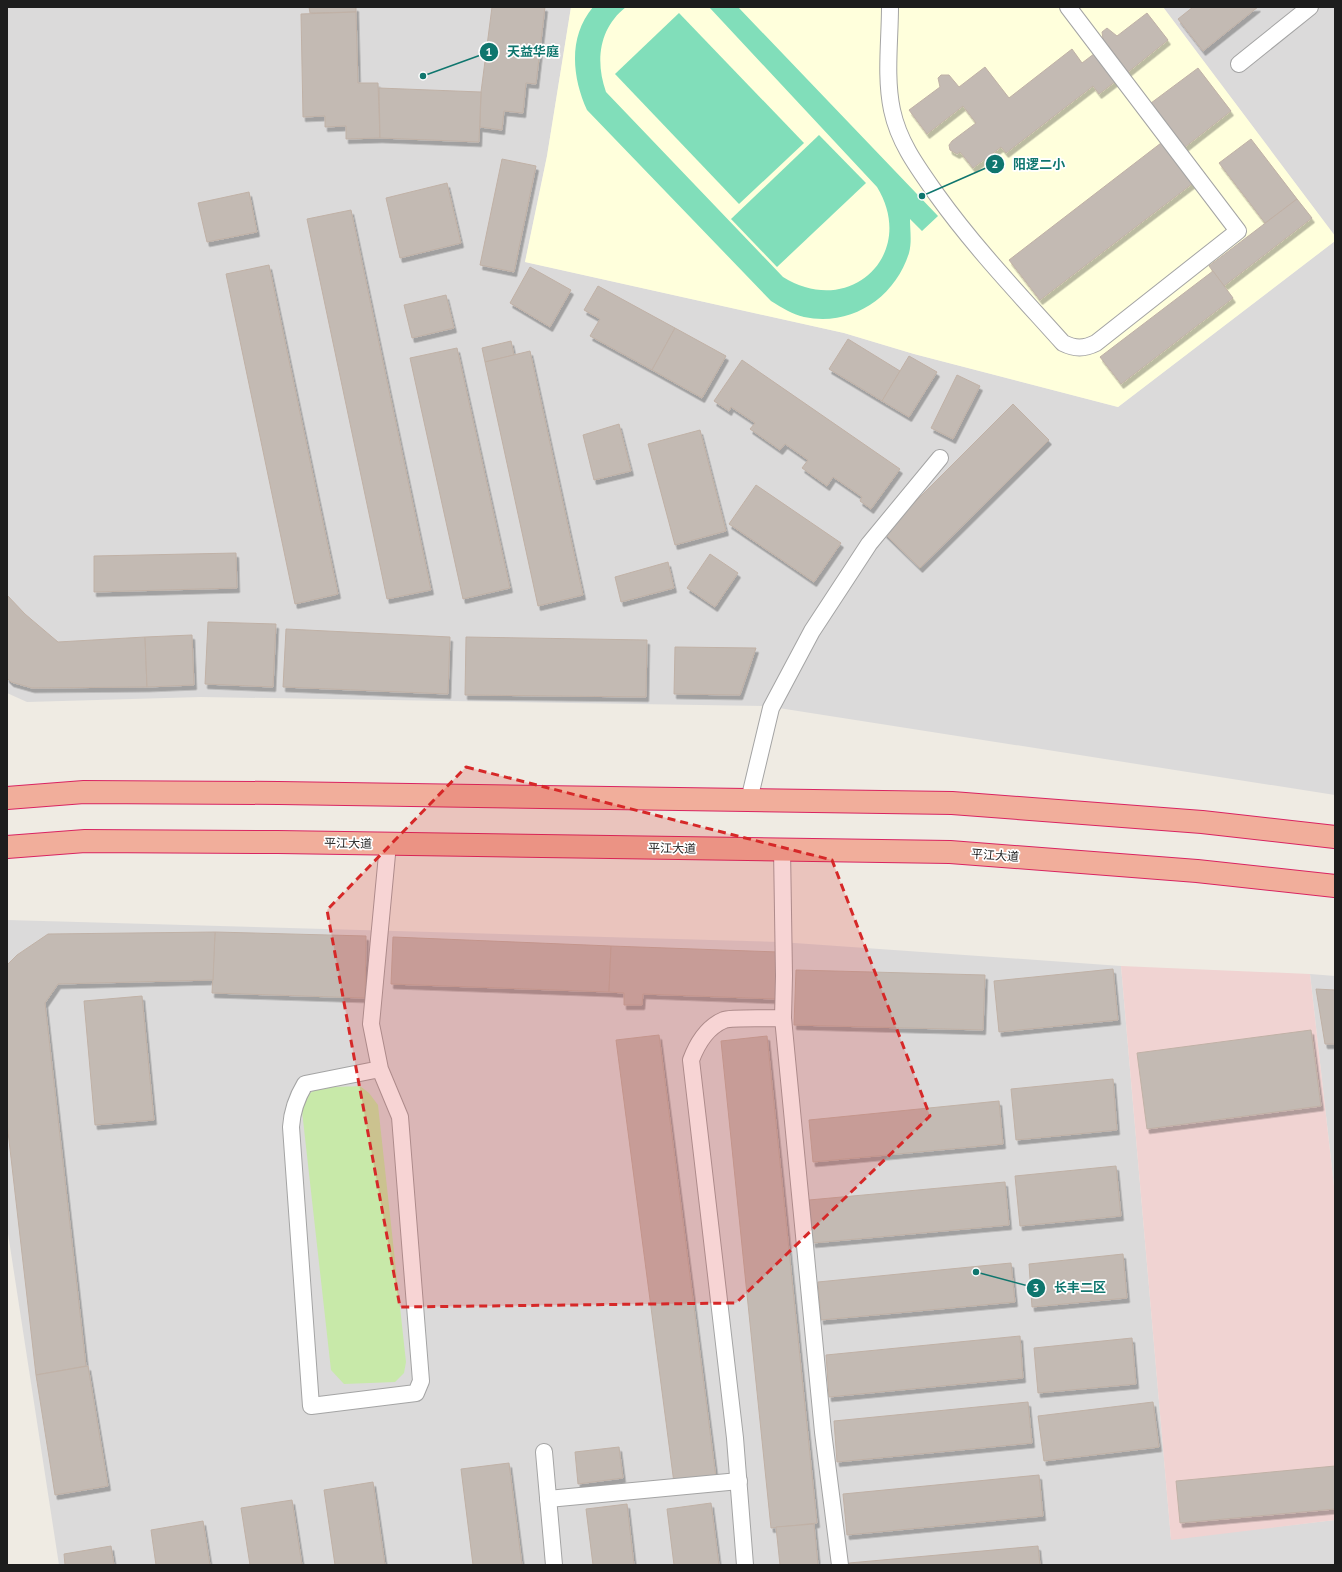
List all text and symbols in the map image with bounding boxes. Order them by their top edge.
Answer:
callout: 天益华庭 [479,39,567,64]
text: 天益华庭 [507,43,559,60]
text: 1 [486,44,492,59]
callout: 阳逻二小 [985,152,1073,177]
text: 2 [992,156,998,171]
text: 阳逻二小 [1013,156,1066,173]
street label: 平江大道 [324,835,372,851]
street label: 平江大道 [648,840,696,856]
street label: 平江大道 [971,846,1019,864]
callout: 长丰二区 [1026,1275,1114,1300]
text: 长丰二区 [1054,1279,1106,1296]
text: 3 [1033,1280,1039,1295]

